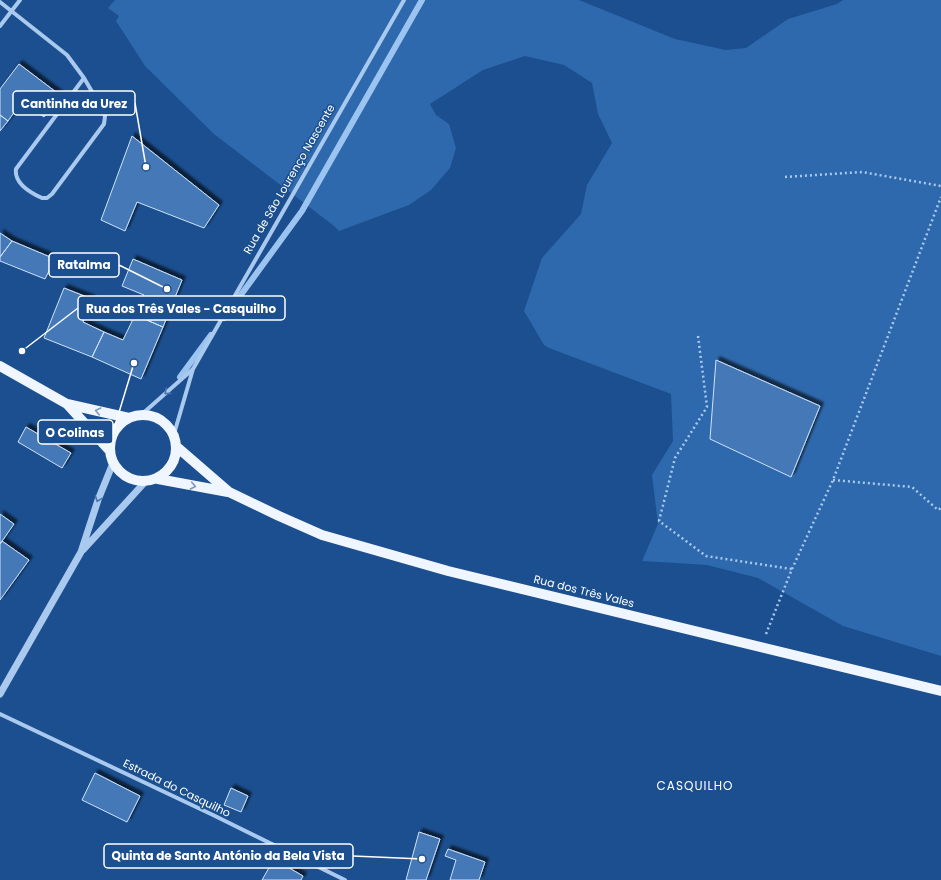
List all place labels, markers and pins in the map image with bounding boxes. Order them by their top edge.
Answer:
callout: Cantinha da Urez [13,91,135,115]
callout: Ratalma [49,253,119,277]
callout: Rua dos Três Vales - Casquilho [78,296,285,320]
callout: O Colinas [38,420,113,444]
callout: Quinta de Santo António da Bela Vista [104,844,353,868]

